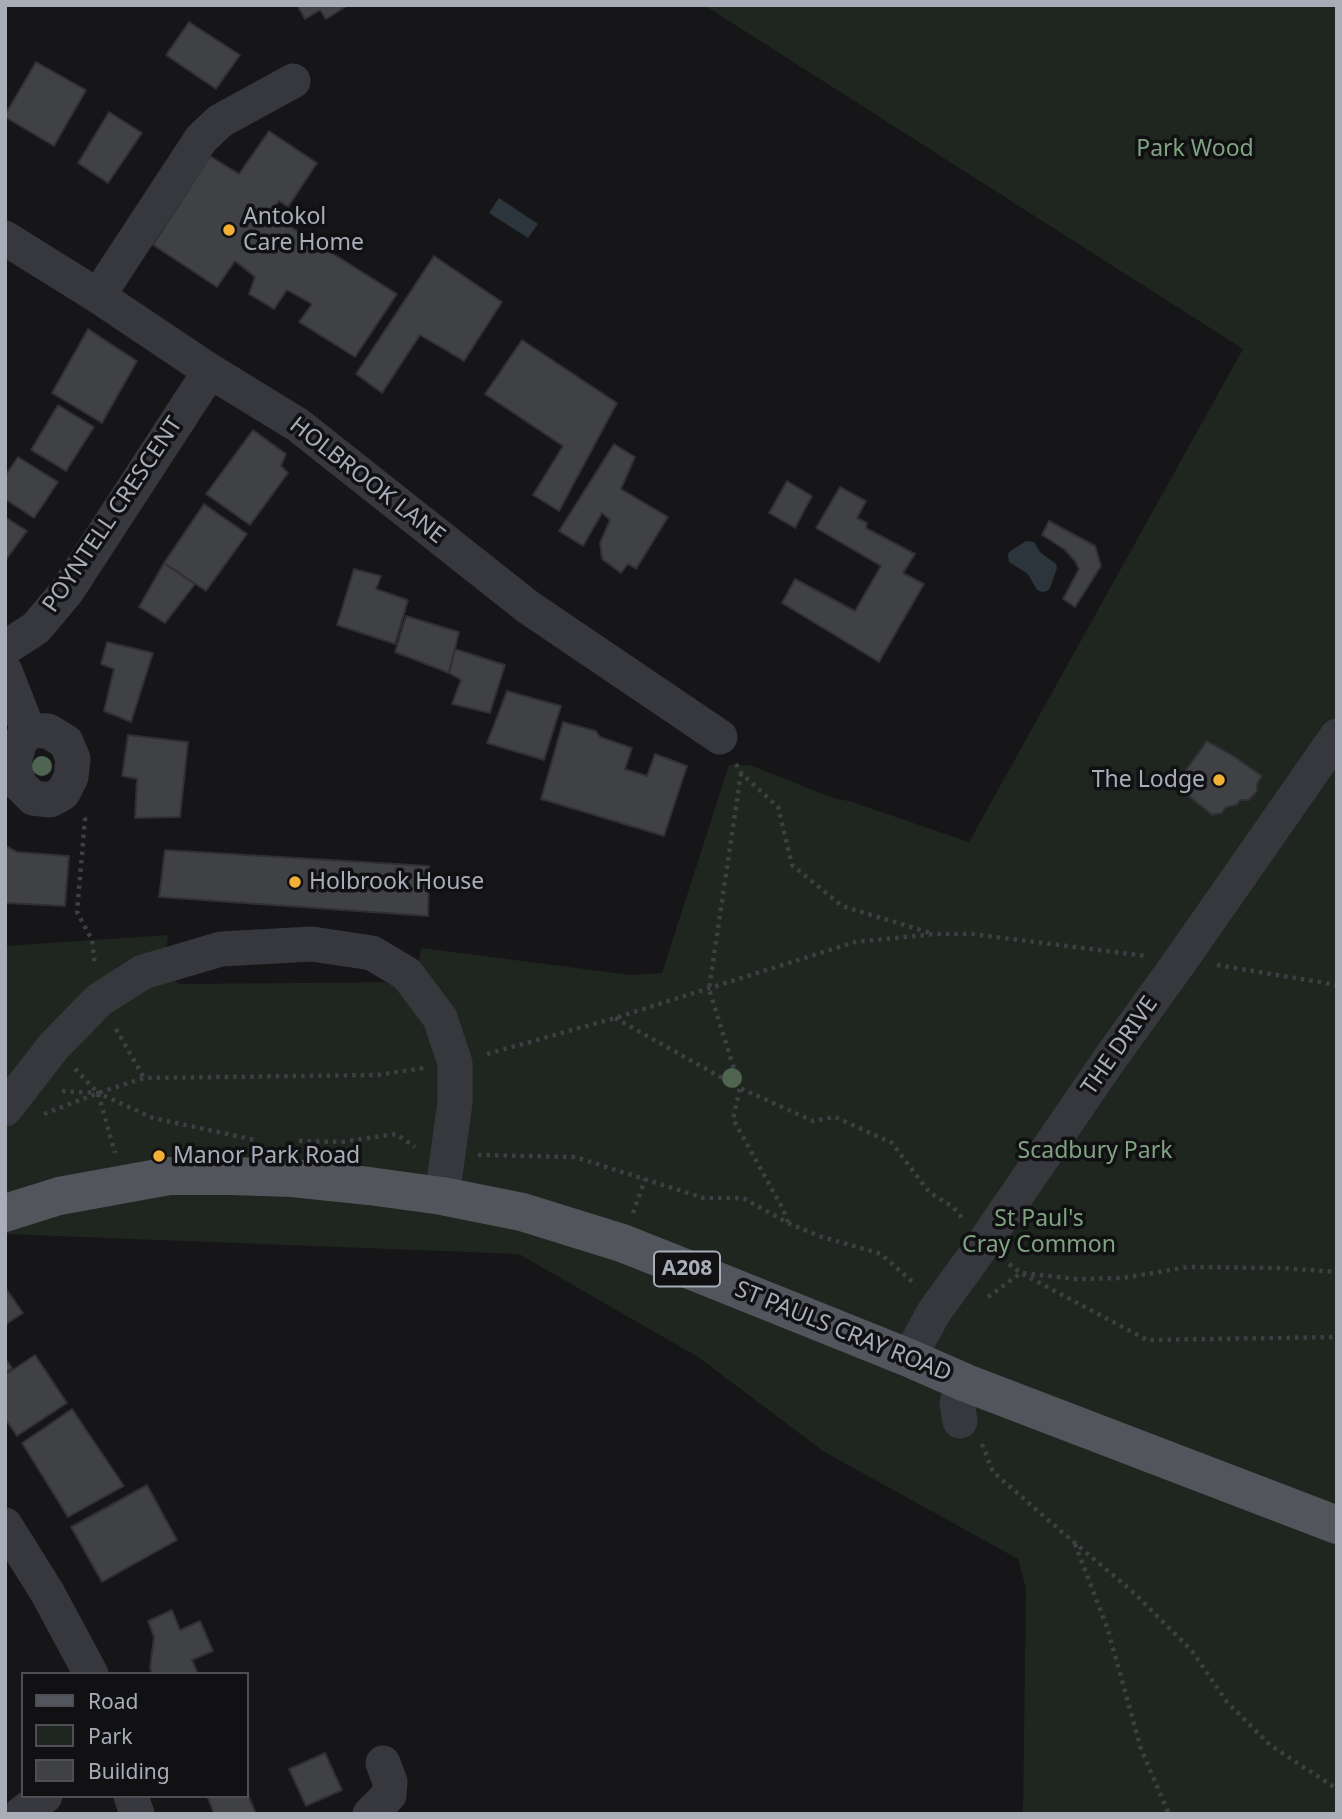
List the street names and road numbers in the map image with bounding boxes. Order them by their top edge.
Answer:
street label: POYNTELL CRESCENT [37,412,189,618]
street label: HOLBROOK LANE [284,412,450,550]
street label: THE DRIVE [1076,991,1164,1101]
road number: A208 [654,1252,720,1286]
street label: ST PAULS CRAY ROAD [731,1276,955,1388]

